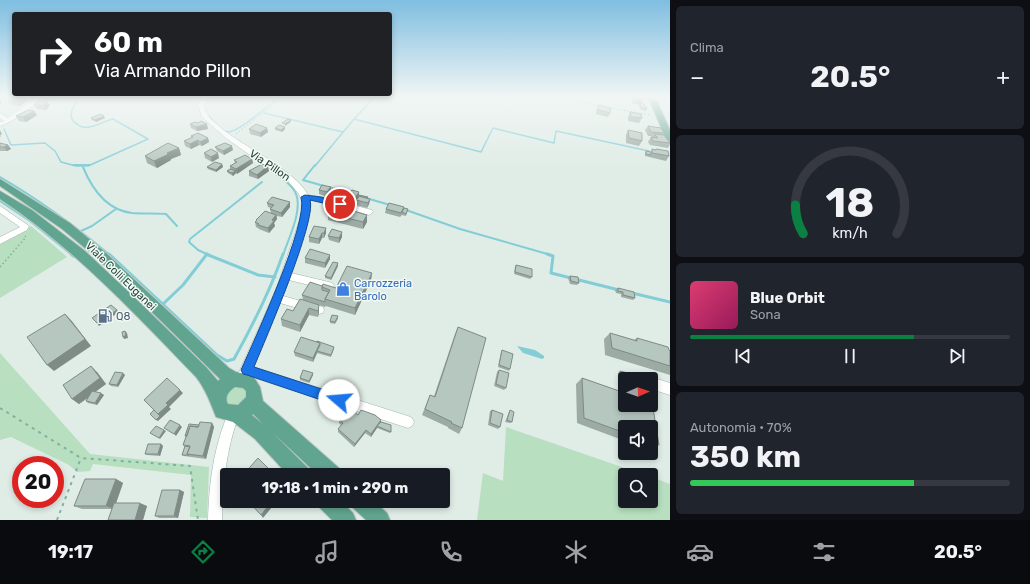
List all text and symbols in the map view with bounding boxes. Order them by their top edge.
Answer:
text: 60 m [94,26,163,59]
icon: right [28,28,80,80]
text: Clima [690,40,724,55]
text: 20.5° [810,59,890,95]
text: Via Armando Pillon [94,60,251,82]
text: − [690,64,704,91]
text: + [996,64,1010,91]
street label: Via Pillon [247,147,293,184]
text: 18 [826,178,874,227]
pin [323,187,357,221]
icon: arrive [329,193,351,215]
text: km/h [832,224,868,241]
street label: Viale Colli Euganei [83,239,159,313]
place label: Carrozzeria Barolo [354,277,412,303]
shop icon: Carrozzeria Barolo [335,281,351,297]
text: Blue Orbit [750,289,825,307]
text: Sona [750,307,781,322]
fuel station icon: Q8 [97,308,113,324]
place label: Q8 [116,310,130,323]
icon: previous [732,345,754,367]
icon: pause [839,345,861,367]
icon: next [946,345,968,367]
north arrow [618,372,658,412]
map controls [618,372,658,508]
position arrow [318,379,360,421]
button: sound [618,420,658,460]
text: Autonomia · 70% [690,420,792,435]
text: 350 km [690,439,801,475]
speed limit sign: 20 [12,456,64,508]
button: search [618,468,658,508]
text: 19:18 · 1 min · 290 m [262,479,408,497]
icon: directions [189,538,217,566]
icon: music [313,538,341,566]
icon: phone [437,538,465,566]
icon: climate [562,538,590,566]
icon: car [686,538,714,566]
icon: filters [810,538,838,566]
text: 19:17 [48,541,93,563]
text: 20.5° [934,541,982,563]

